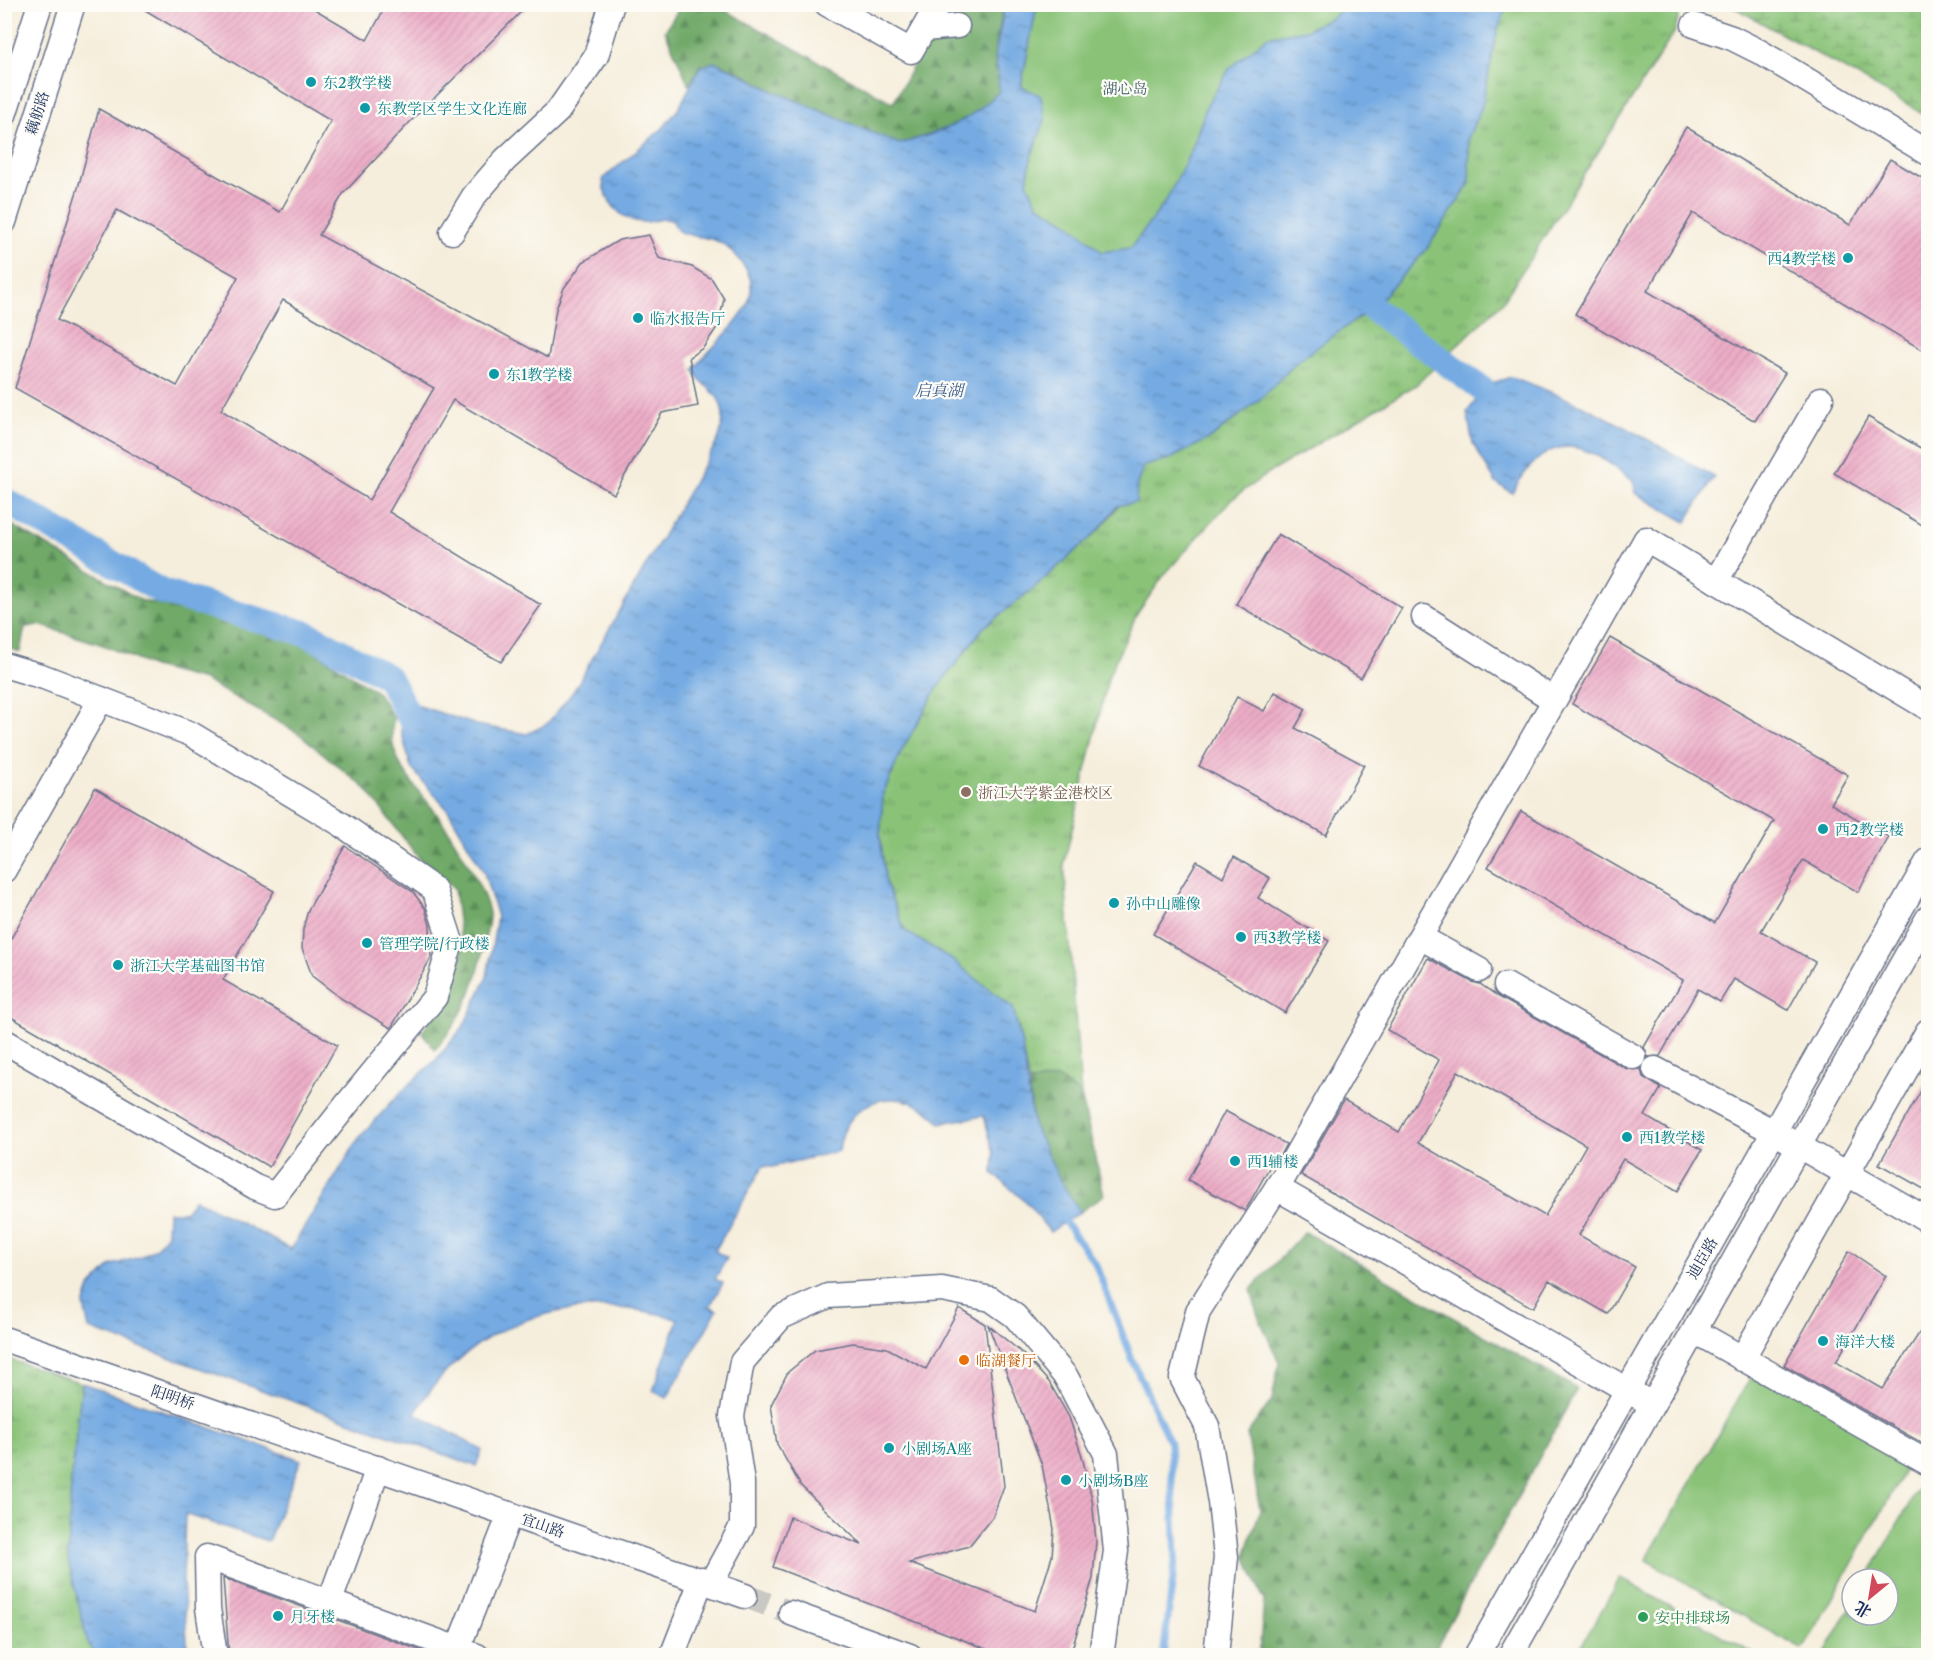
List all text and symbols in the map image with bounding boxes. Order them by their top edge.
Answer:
place label: 东2教学楼 [323,73,392,92]
marker: 东2教学楼 [304,75,318,89]
park label: 湖心岛 [1102,79,1148,98]
street label: 藕舫路 [21,89,53,137]
place label: 东教学区学生文化连廊 [377,99,527,118]
marker: 东教学区学生文化连廊 [358,101,372,115]
place label: 西4教学楼 [1767,249,1836,268]
marker: 西4教学楼 [1841,251,1855,265]
place label: 临水报告厅 [650,309,725,328]
marker: 临水报告厅 [631,311,645,325]
place label: 东1教学楼 [506,365,572,384]
marker: 东1教学楼 [487,367,501,381]
water label: 启真湖 [915,380,966,400]
place label: 浙江大学紫金港校区 [978,783,1113,802]
marker: 浙江大学紫金港校区 [959,785,973,799]
place label: 西2教学楼 [1835,820,1904,839]
marker: 西2教学楼 [1816,822,1830,836]
place label: 孙中山雕像 [1126,894,1201,913]
marker: 孙中山雕像 [1107,896,1121,910]
place label: 西3教学楼 [1253,928,1321,947]
marker: 西3教学楼 [1234,930,1248,944]
place label: 管理学院/行政楼 [379,934,489,953]
marker: 管理学院/行政楼 [360,936,374,950]
place label: 浙江大学基础图书馆 [130,956,265,975]
marker: 浙江大学基础图书馆 [111,958,125,972]
place label: 西1教学楼 [1639,1128,1705,1147]
marker: 西1教学楼 [1620,1130,1634,1144]
place label: 西1辅楼 [1247,1152,1298,1171]
marker: 西1辅楼 [1228,1154,1242,1168]
street label: 迪臣路 [1683,1234,1721,1282]
place label: 海洋大楼 [1835,1332,1895,1351]
marker: 海洋大楼 [1816,1334,1830,1348]
place label: 临湖餐厅 [976,1351,1036,1370]
marker: 临湖餐厅 [957,1353,971,1367]
street label: 阳明桥 [149,1381,197,1413]
place label: 小剧场A座 [901,1439,972,1458]
marker: 小剧场A座 [882,1441,896,1455]
place label: 小剧场B座 [1078,1471,1148,1490]
marker: 小剧场B座 [1059,1473,1073,1487]
street label: 宜山路 [519,1509,567,1541]
north arrow [1840,1567,1900,1627]
text: 北 [1851,1597,1874,1623]
place label: 月牙楼 [290,1607,335,1626]
place label: 安中排球场 [1655,1608,1730,1627]
marker: 月牙楼 [271,1609,285,1623]
marker: 安中排球场 [1636,1610,1650,1624]

